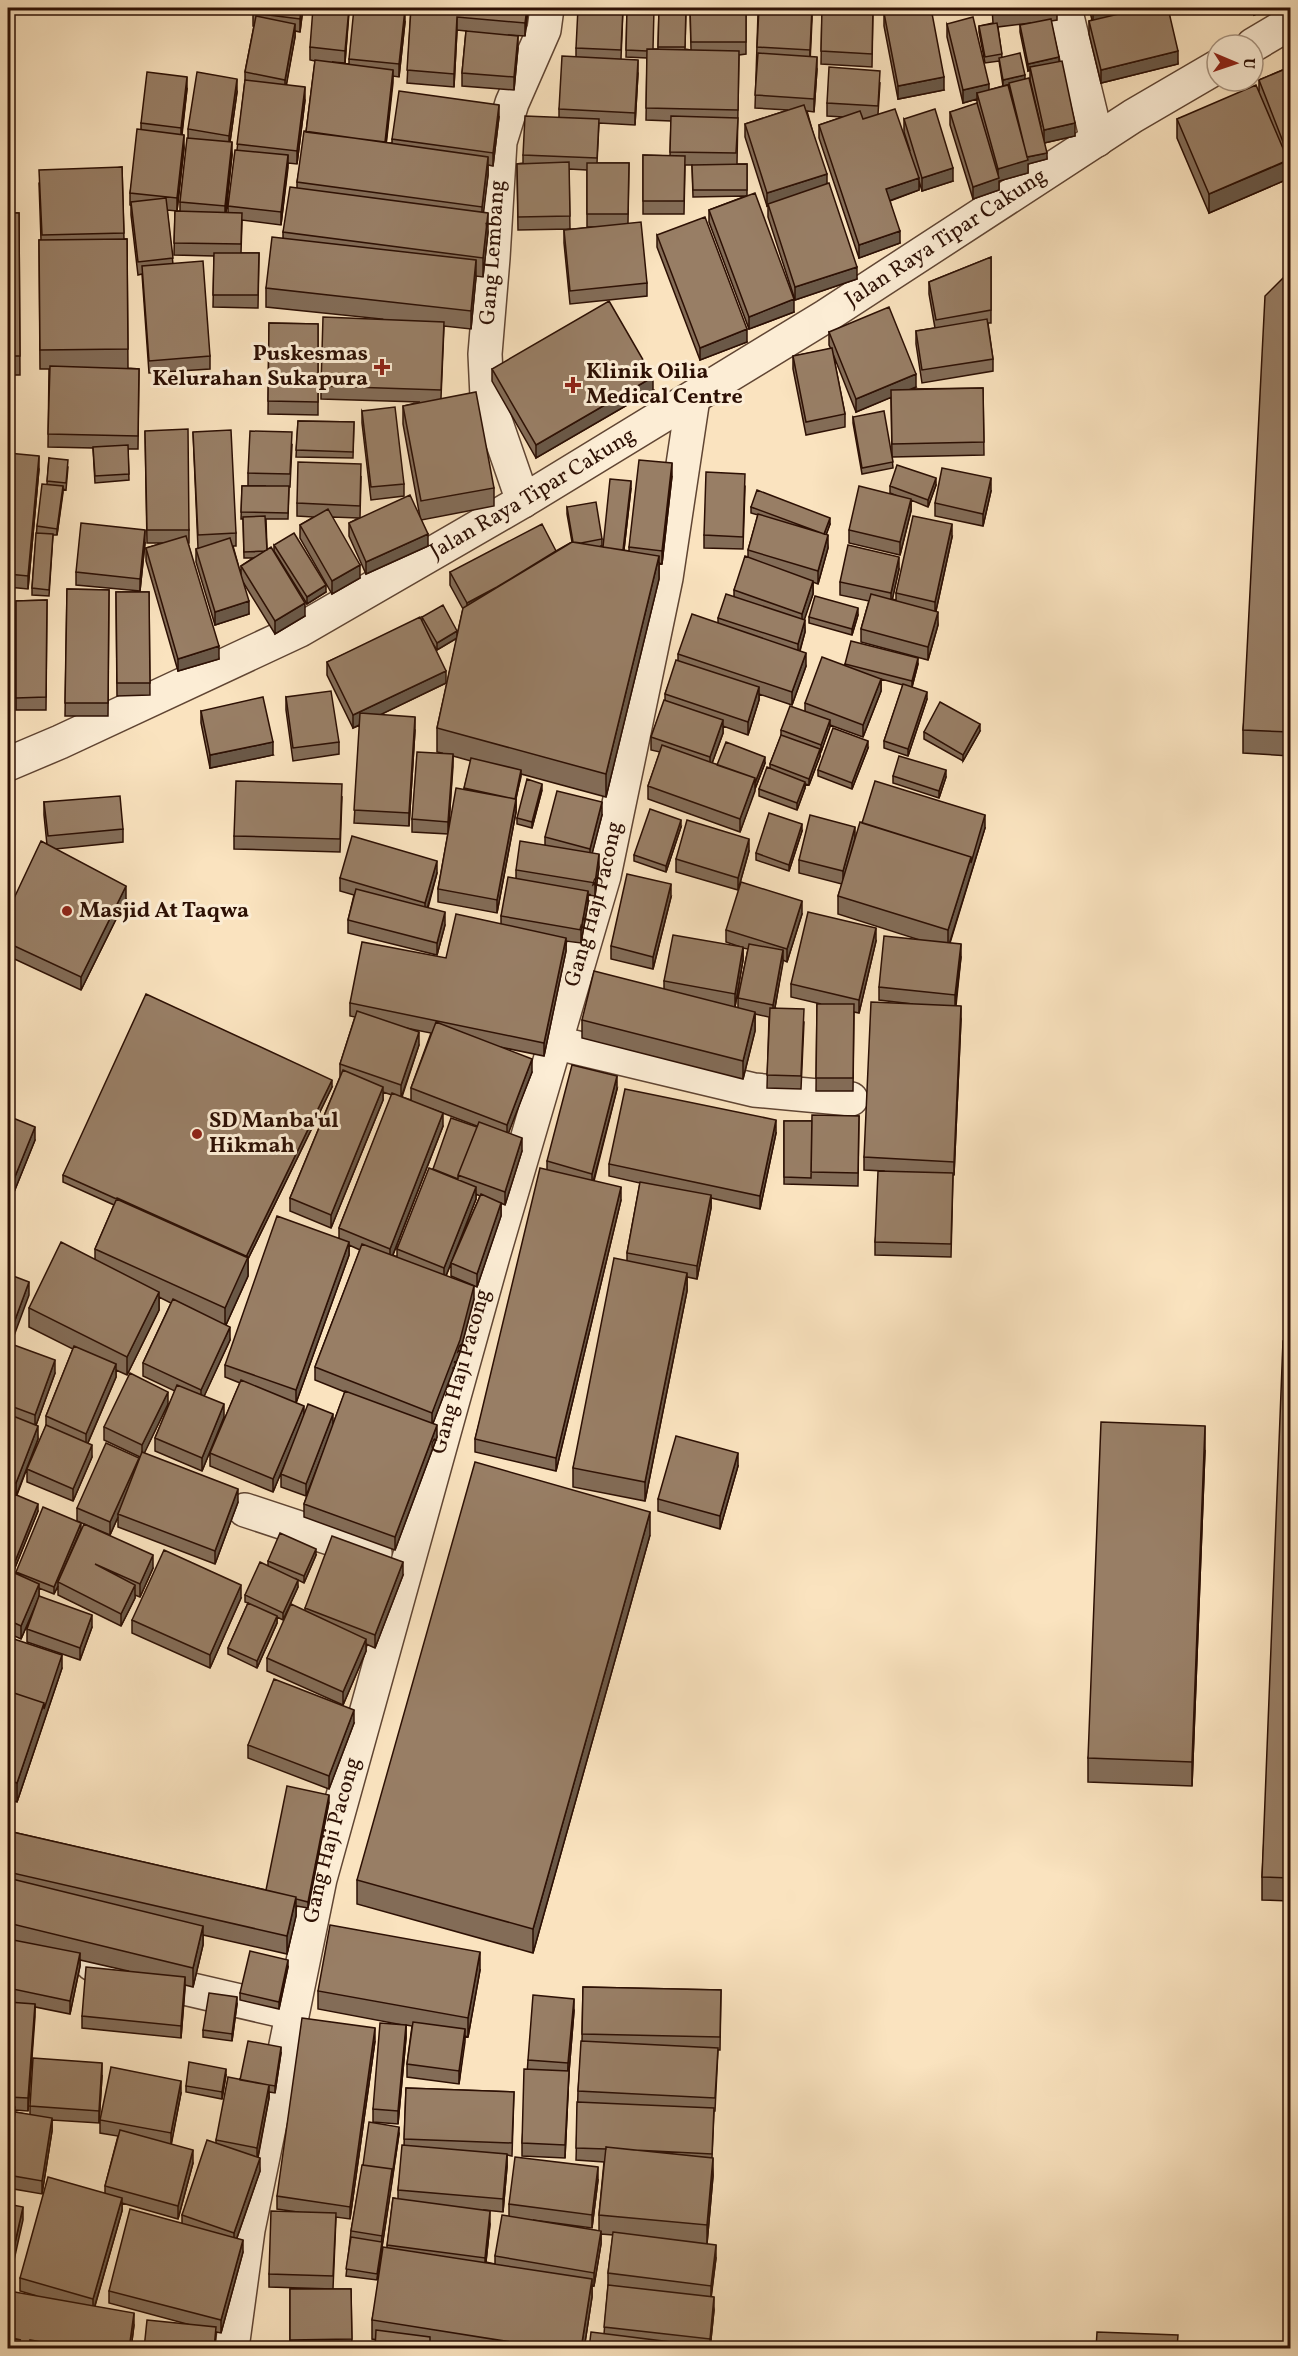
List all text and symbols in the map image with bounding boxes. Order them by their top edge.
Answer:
north arrow [1205,33,1265,93]
text: U [1237,58,1259,69]
street label: Jalan Raya Tipar Cakung [839,161,1053,315]
street label: Gang Lembang [472,179,513,326]
place label: Puskesmas Kelurahan Sukapura [152,339,368,395]
place label: Klinik Oilia Medical Centre [586,357,743,413]
marker: Puskesmas Kelurahan Sukapura [373,358,391,376]
marker: Klinik Oilia Medical Centre [564,376,582,394]
street label: Jalan Raya Tipar Cakung [424,420,642,567]
street label: Gang Haji Pacong [557,819,630,991]
place label: Masjid At Taqwa [79,896,249,927]
marker: Masjid At Taqwa [60,904,74,918]
place label: SD Manba'ul Hikmah [209,1106,339,1162]
marker: SD Manba'ul Hikmah [190,1127,204,1141]
street label: Gang Haji Pacong [423,1285,499,1458]
street label: Gang Haji Pacong [296,1754,369,1926]

